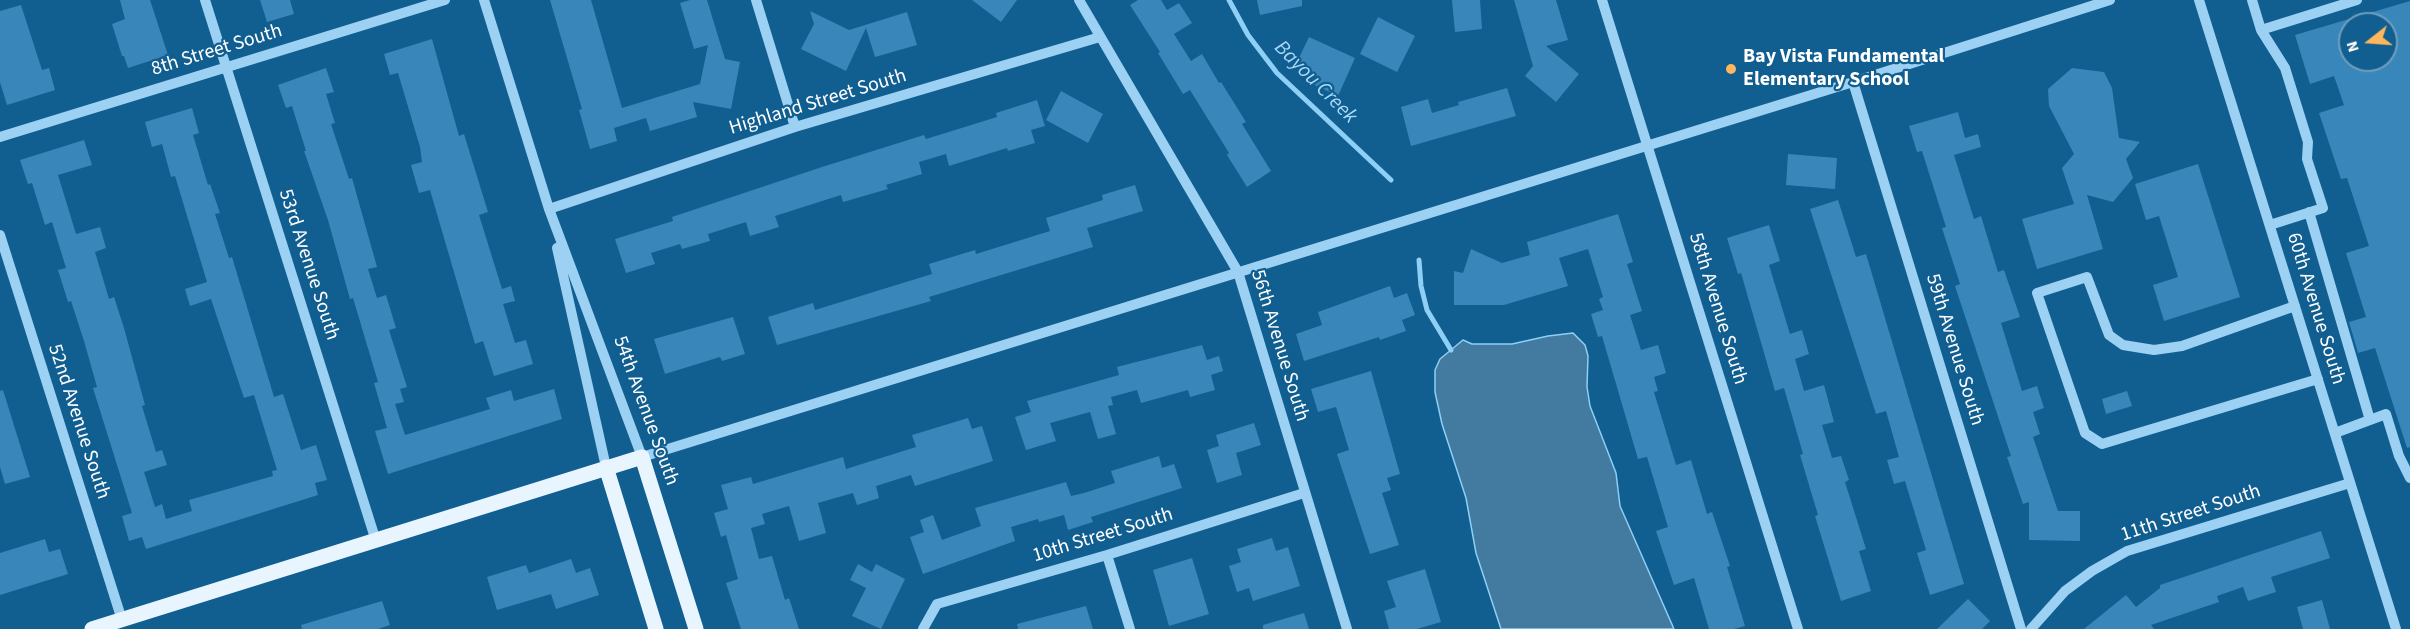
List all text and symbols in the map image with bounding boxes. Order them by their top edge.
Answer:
north arrow [2338,12,2398,72]
street label: 8th Street South [149,20,285,82]
water label: Bayou Creek [1268,36,1362,130]
text: N [2341,38,2365,55]
place label: Bay Vista Fundamental Elementary School [1743,46,1944,93]
marker: Bay Vista Fundamental Elementary School [1724,62,1738,76]
street label: Highland Street South [726,65,910,141]
street label: 53rd Avenue South [272,186,344,344]
street label: 58th Avenue South [1683,230,1751,388]
street label: 60th Avenue South [2281,230,2349,388]
street label: 56th Avenue South [1245,267,1313,425]
street label: 59th Avenue South [1920,271,1988,429]
street label: 54th Avenue South [607,333,683,489]
street label: 52nd Avenue South [42,341,114,503]
street label: 11th Street South [2118,480,2264,548]
street label: 10th Street South [1030,503,1176,569]

